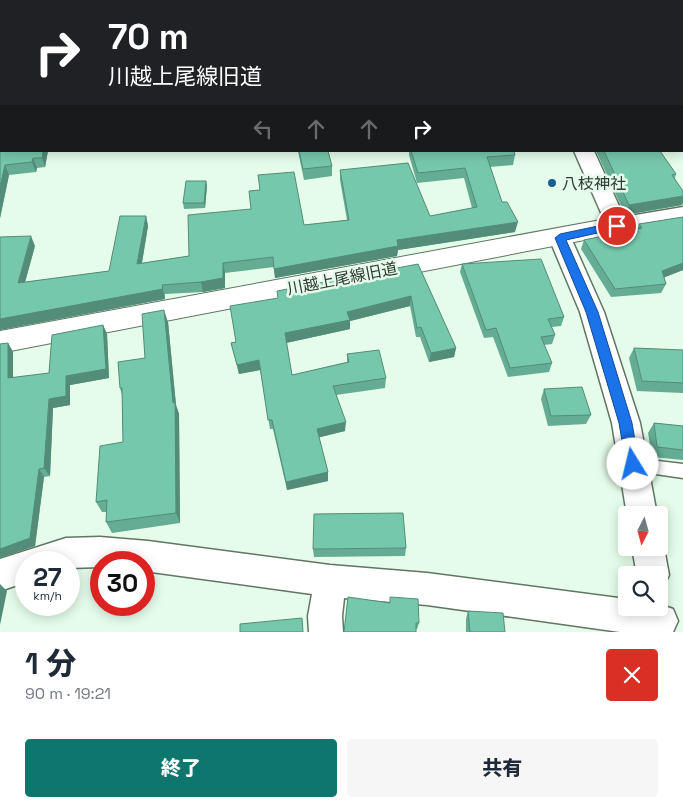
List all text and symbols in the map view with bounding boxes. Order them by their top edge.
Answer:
text: 70 m [108,15,189,59]
icon: right [25,20,90,85]
text: 川越上尾線旧道 [108,62,262,90]
icon: left [249,115,277,143]
icon: ahead [302,115,330,143]
icon: ahead [355,115,383,143]
icon: right [408,115,436,143]
place label: 八枝神社 [562,173,626,194]
marker: 八枝神社 [546,177,558,189]
pin [596,205,638,247]
icon: arrive [603,212,631,240]
street label: 川越上尾線旧道 [285,257,399,299]
position arrow [606,437,658,489]
north arrow [618,506,668,556]
map controls [618,506,668,616]
speed limit sign: 30 [90,551,155,616]
text: 27 [33,561,62,593]
button: search [618,566,668,616]
text: km/h [33,588,62,604]
text: 1 分 [25,644,76,683]
button: close [606,649,658,701]
text: 90 m · 19:21 [25,683,111,704]
button: 終了 [25,739,337,797]
button: 共有 [347,739,658,797]

